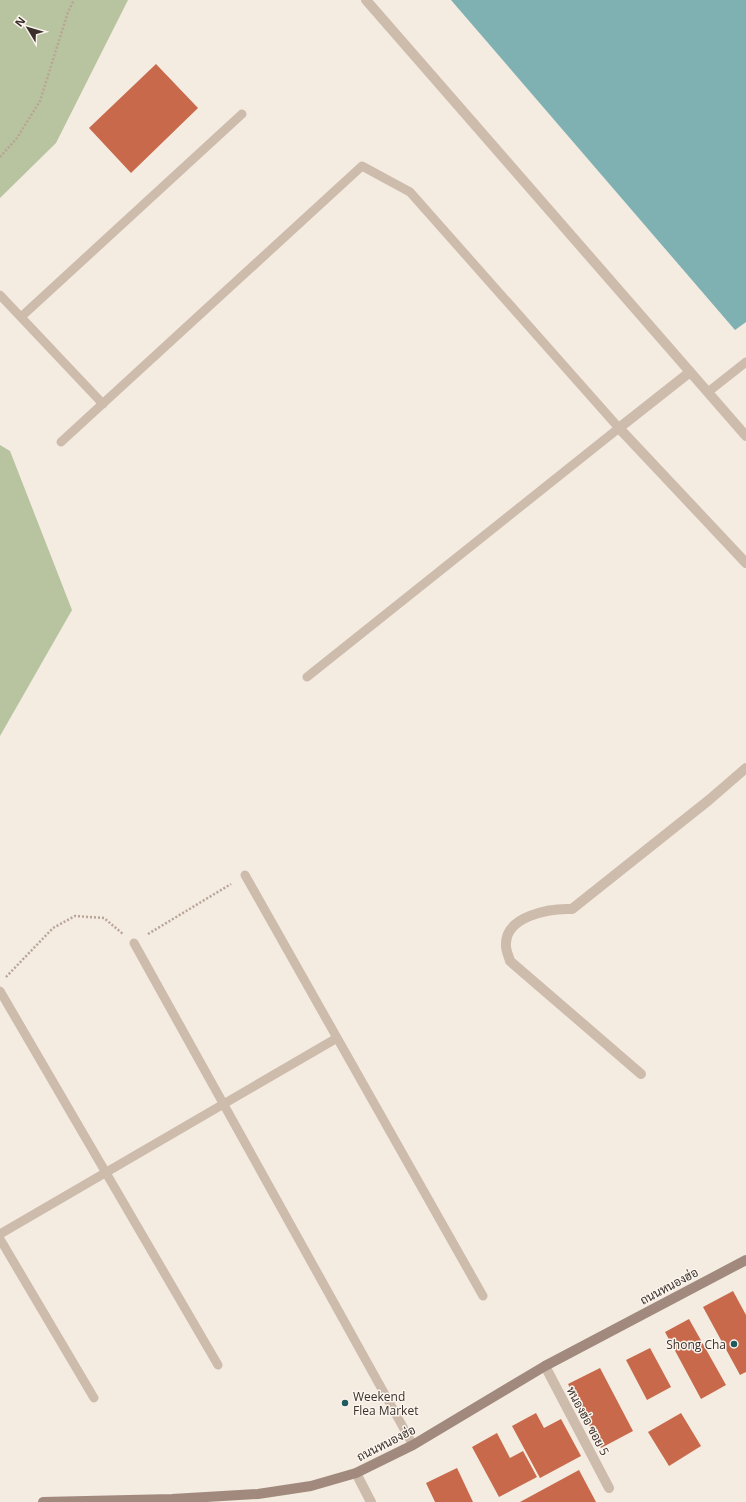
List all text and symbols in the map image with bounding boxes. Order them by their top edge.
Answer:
north arrow [8,8,48,48]
text: N [11,13,28,30]
street label: ถนนหนองฮ่อ [637,1264,701,1308]
place label: Shong Cha [666,1336,726,1353]
marker: Shong Cha [729,1339,739,1349]
street label: หนองฮ่อ ซอย 5 [563,1383,613,1459]
place label: Weekend Flea Market [353,1388,418,1419]
marker: Weekend Flea Market [340,1398,350,1408]
street label: ถนนหนองฮ่อ [354,1421,418,1465]

